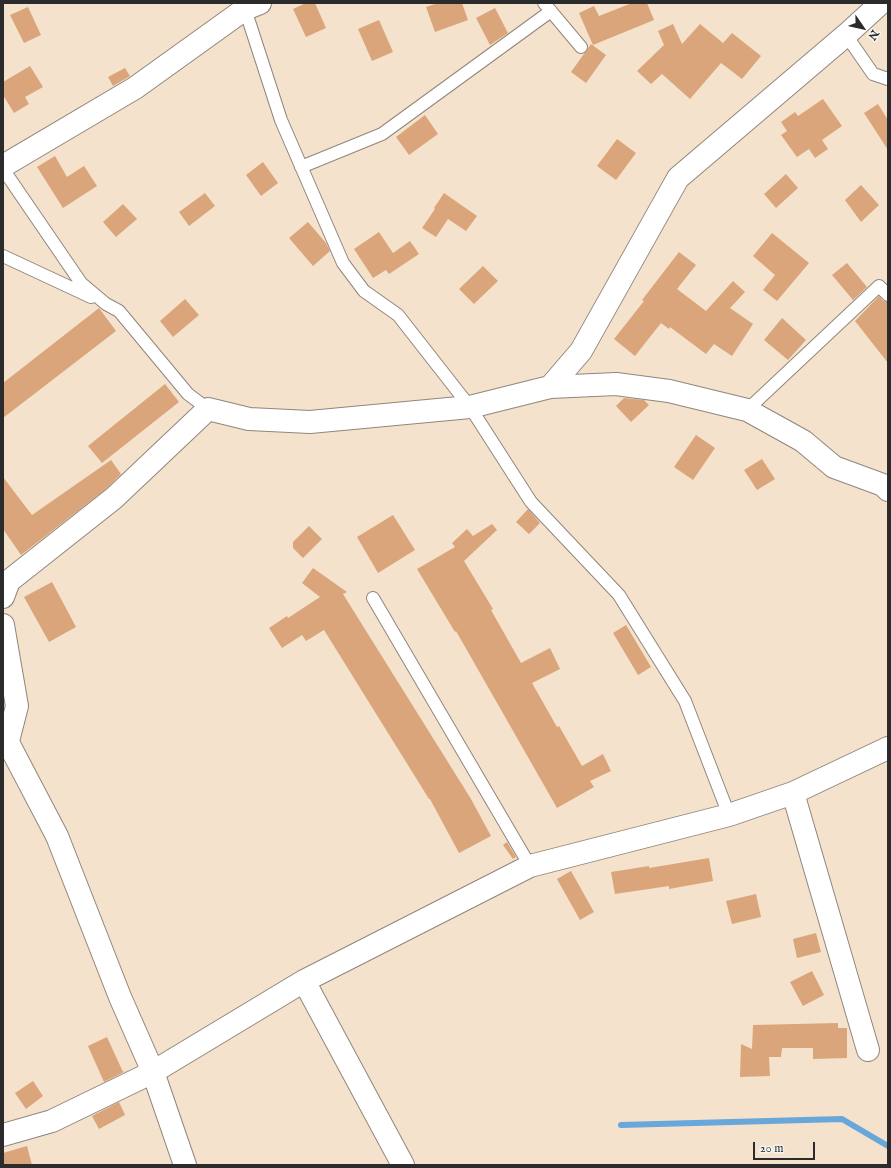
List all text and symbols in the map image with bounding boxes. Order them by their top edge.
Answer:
north arrow [843,8,883,48]
text: N [864,27,881,43]
scale bar [755,1134,817,1160]
text: 20 m [760,1141,783,1156]

